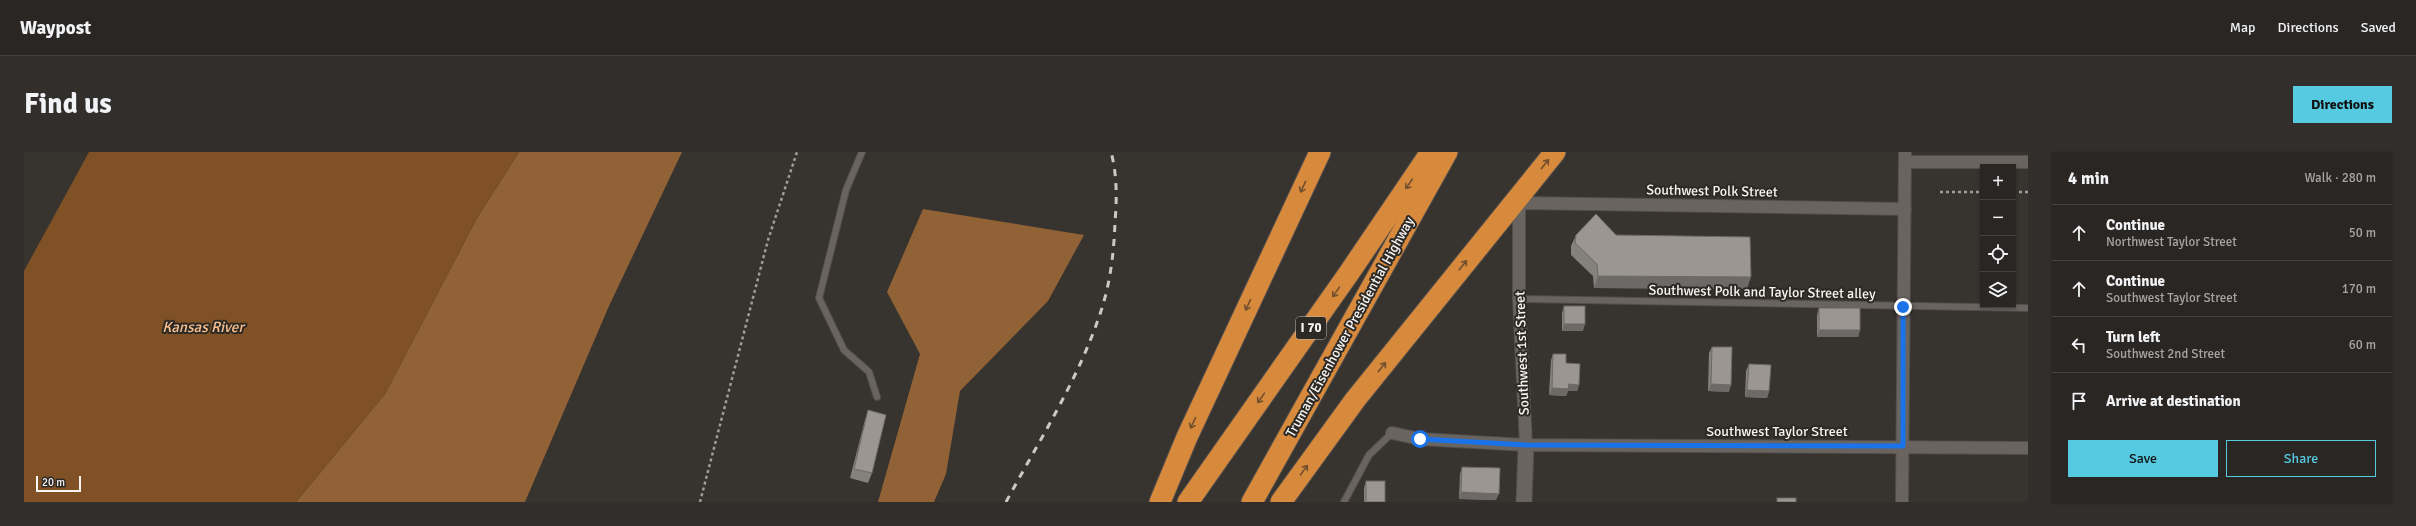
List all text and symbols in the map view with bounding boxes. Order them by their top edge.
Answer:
text: Waypost [20,16,91,40]
text: Map [2230,19,2256,36]
text: Directions [2278,19,2339,36]
text: Saved [2361,19,2396,36]
button: Directions [2293,86,2392,123]
text: Find us [24,87,112,121]
one-way arrow [1541,159,1550,170]
map controls [1980,164,2016,308]
button: + [1980,164,2016,200]
text: 4 min [2068,168,2109,189]
text: Walk · 280 m [2305,170,2376,186]
one-way arrow [1405,179,1413,190]
one-way arrow [1299,181,1306,193]
street label: Southwest Polk Street [1646,181,1778,201]
button: − [1980,200,2016,236]
street label: Truman/Eisenhower Presidential Highway [1282,213,1418,440]
text: Continue [2106,216,2165,234]
icon: ahead [2068,222,2090,244]
text: 50 m [2349,225,2376,241]
text: Northwest Taylor Street [2106,234,2237,250]
button: locate [1980,236,2016,272]
one-way arrow [1459,260,1468,271]
button: layers [1980,272,2016,308]
text: Continue [2106,272,2165,290]
icon: ahead [2068,278,2090,300]
text: 170 m [2342,281,2376,297]
street label: Southwest Polk and Taylor Street alley [1648,282,1876,302]
one-way arrow [1332,286,1340,297]
text: Southwest Taylor Street [2106,290,2237,306]
street label: Southwest 1st Street [1511,291,1533,415]
route end [1894,298,1912,316]
one-way arrow [1244,299,1252,311]
road number: I 70 [1296,317,1326,339]
water label: Kansas River [162,318,246,336]
text: Turn left [2106,328,2160,346]
icon: left [2068,334,2090,356]
text: 60 m [2349,337,2376,353]
text: Southwest 2nd Street [2106,346,2225,362]
one-way arrow [1377,361,1386,372]
icon: arrive [2068,390,2090,412]
text: Arrive at destination [2106,392,2241,410]
one-way arrow [1257,393,1265,404]
one-way arrow [1189,417,1197,429]
street label: Southwest Taylor Street [1706,423,1848,440]
route start [1411,430,1429,448]
button: Save [2068,440,2218,477]
button: Share [2226,440,2376,477]
one-way arrow [1300,465,1308,476]
scale bar [36,474,81,493]
text: 20 m [42,476,65,489]

